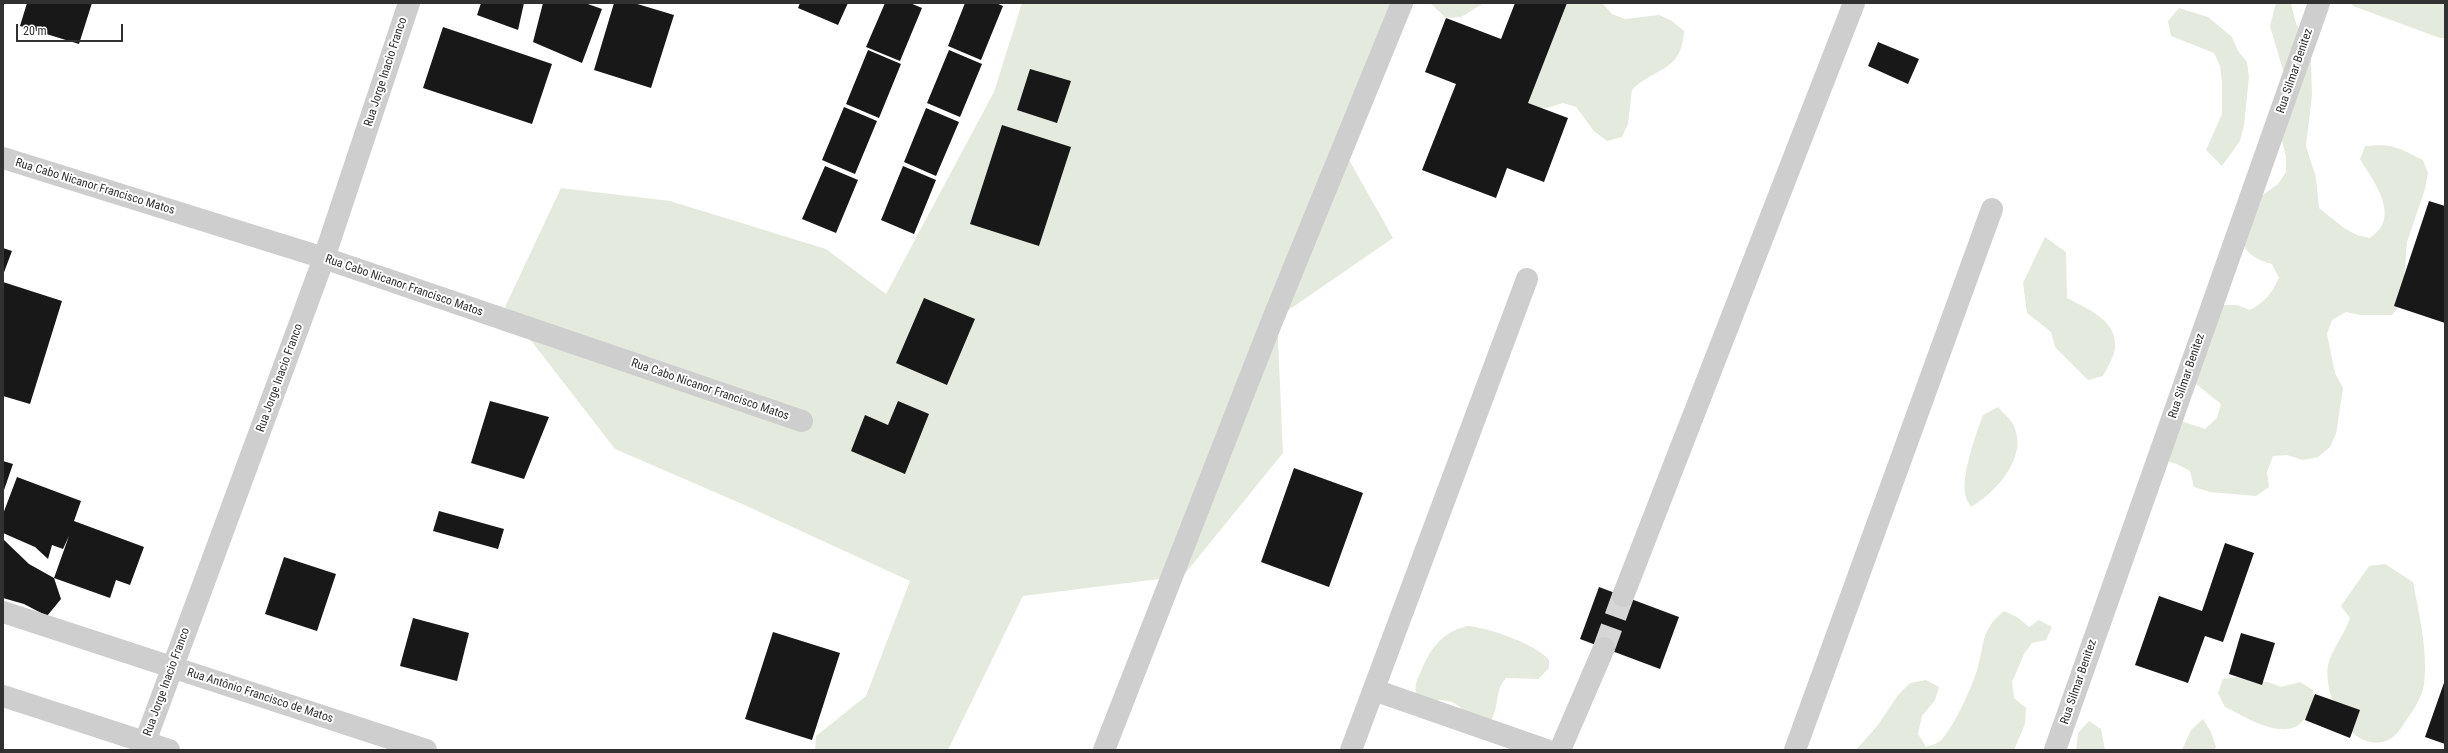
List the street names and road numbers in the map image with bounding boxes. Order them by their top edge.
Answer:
street label: Rua Jorge Inacio Franco [362,15,410,129]
street label: Rua Silmar Benitez [2274,27,2316,115]
street label: Rua Cabo Nicanor Francisco Matos [13,156,177,218]
street label: Rua Cabo Nicanor Francisco Matos [323,252,485,320]
street label: Rua Jorge Inacio Franco [254,322,306,434]
street label: Rua Silmar Benitez [2166,332,2208,420]
street label: Rua Cabo Nicanor Francisco Matos [629,356,791,424]
street label: Rua Jorge Inacio Franco [141,626,193,738]
street label: Rua Silmar Benitez [2058,638,2100,726]
street label: Rua Antônio Francisco de Matos [185,666,335,726]

